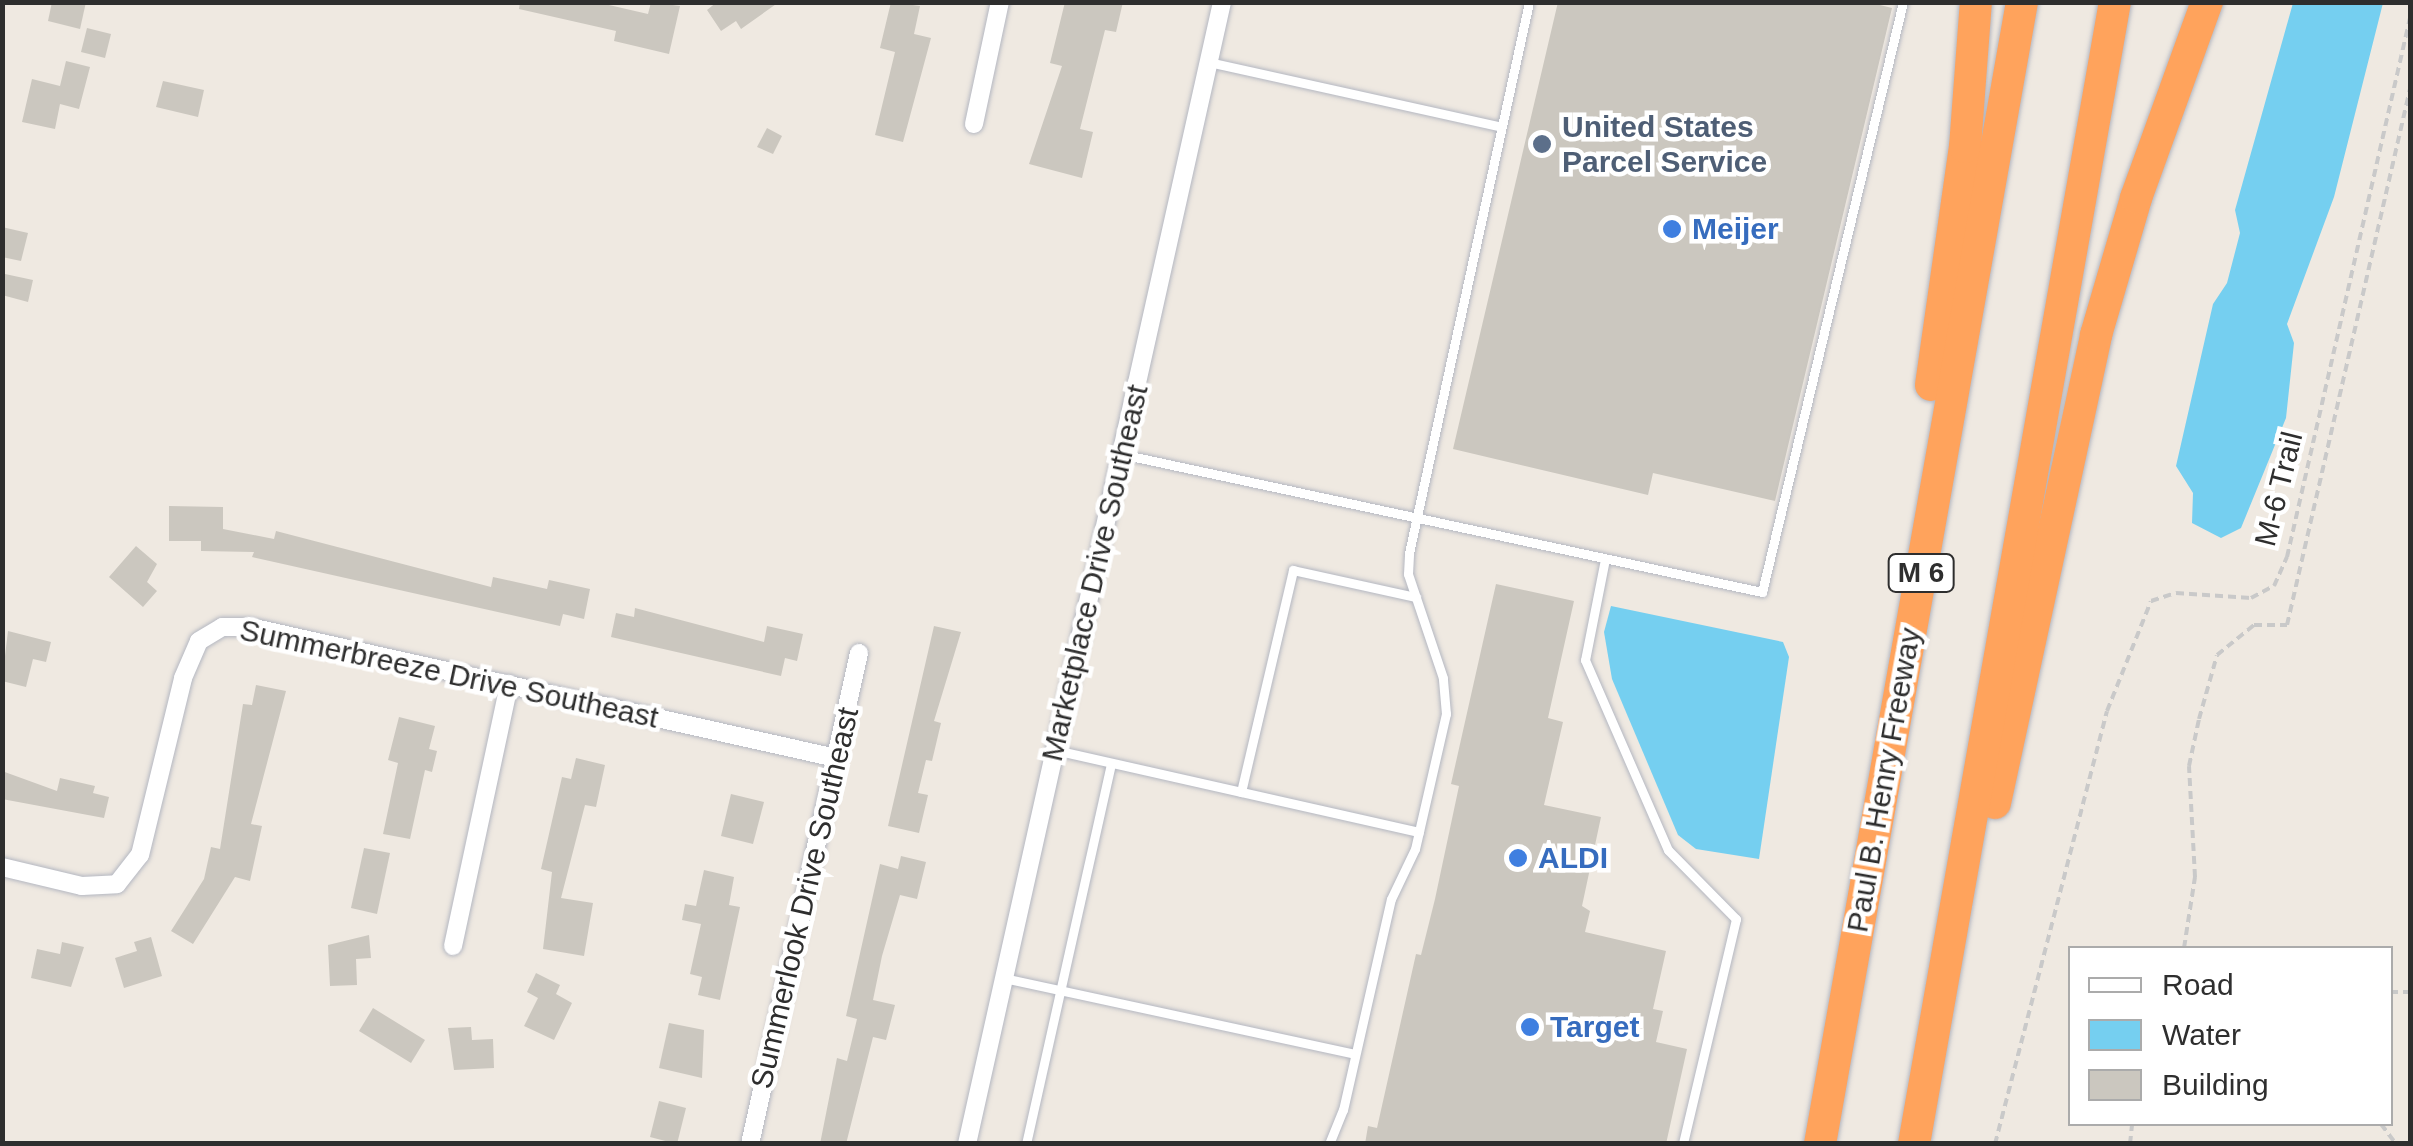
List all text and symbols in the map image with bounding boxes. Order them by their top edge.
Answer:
place label: United States Parcel Service [1562,109,1767,180]
marker: United States Parcel Service [1531,133,1553,155]
place label: Meijer [1692,211,1779,247]
marker: Meijer [1661,218,1683,240]
street label: Marketplace Drive Southeast [1034,381,1156,765]
street label: M-6 Trail [2247,428,2311,550]
road number: M 6 [1886,550,1956,596]
street label: Summerbreeze Drive Southeast [236,612,662,736]
street label: Paul B. Henry Freeway [1839,625,1929,935]
street label: Summerlook Drive Southeast [744,704,866,1092]
place label: ALDI [1538,840,1608,876]
marker: ALDI [1507,847,1529,869]
legend [2068,946,2393,1126]
text: Road [2162,968,2234,1001]
place label: Target [1550,1009,1639,1045]
marker: Target [1519,1016,1541,1038]
text: Water [2162,1018,2241,1051]
text: Building [2162,1068,2269,1101]

